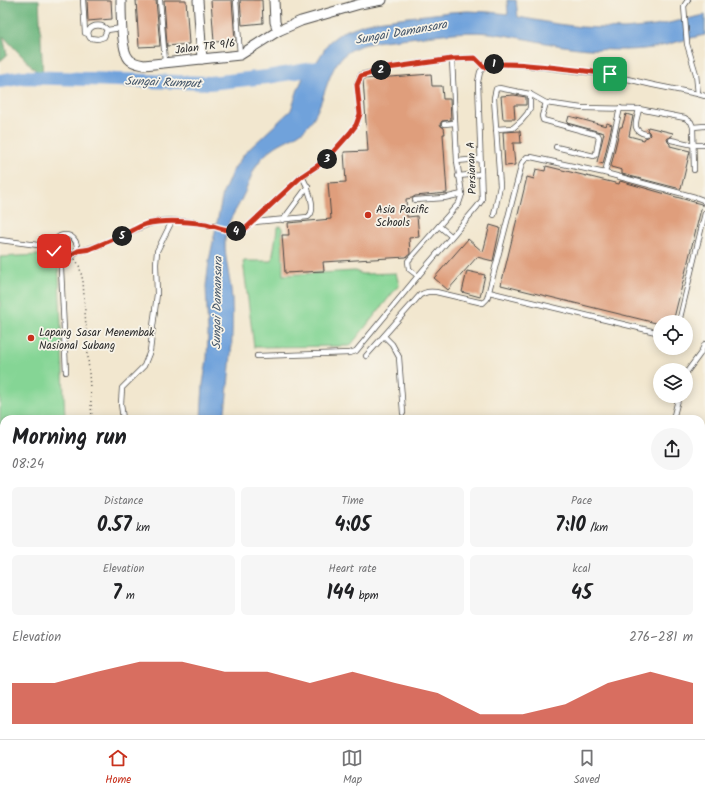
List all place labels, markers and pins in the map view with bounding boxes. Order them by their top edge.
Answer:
pin: 1 [484,54,504,74]
pin [593,57,627,91]
pin: 2 [371,60,391,80]
pin: 3 [317,149,337,169]
place label: Asia Pacific Schools [376,201,429,232]
marker: Asia Pacific Schools [363,210,373,220]
pin: 4 [226,221,246,241]
pin: 5 [112,226,132,246]
pin [37,234,71,268]
place label: Lapang Sasar Menembak Nasional Subang [39,324,155,355]
marker: Lapang Sasar Menembak Nasional Subang [26,333,36,343]

